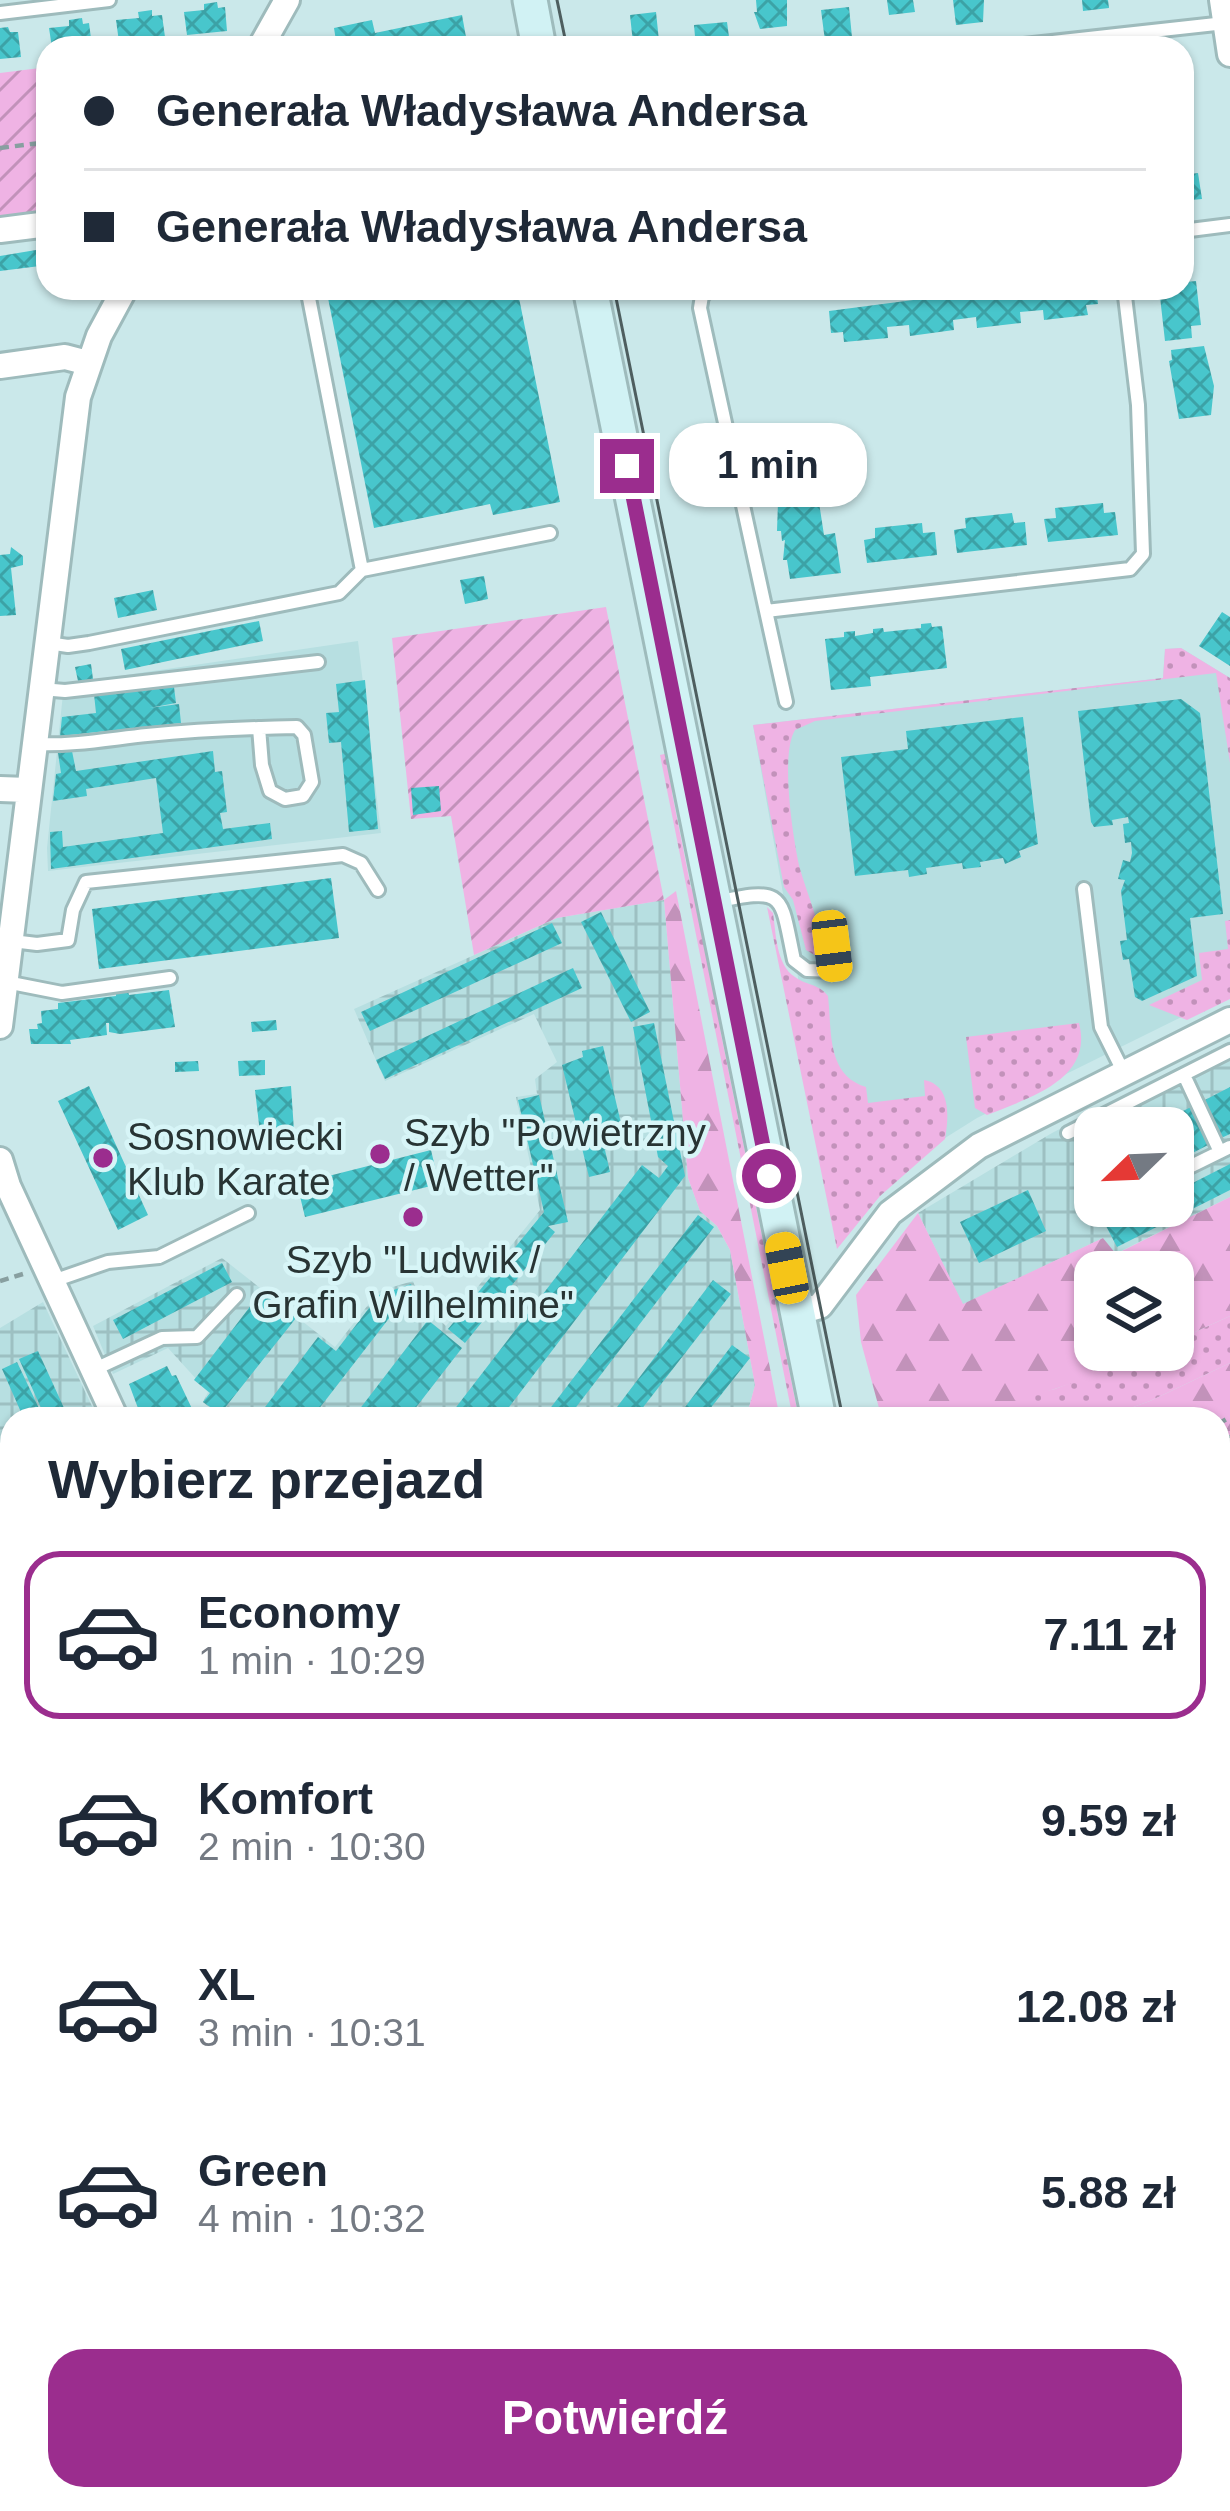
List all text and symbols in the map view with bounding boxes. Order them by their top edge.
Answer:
text: Generała Władysława Andersa [156,85,807,136]
text: Generała Władysława Andersa [156,201,807,252]
callout: 1 min [669,424,867,508]
route end [600,439,654,493]
text: 1 min [717,443,819,486]
car [810,908,854,984]
north arrow [1074,1107,1194,1227]
map controls [1074,1107,1194,1371]
place label: Szyb "Powietrzny / Wetter" [404,1111,707,1199]
place label: Sosnowiecki Klub Karate [127,1115,344,1203]
marker: Szyb "Powietrzny / Wetter" [367,1141,393,1167]
marker: Sosnowiecki Klub Karate [90,1145,116,1171]
route start [742,1149,796,1203]
marker: Szyb "Ludwik / Grafin Wilhelmine" [400,1204,426,1230]
car [762,1229,812,1307]
place label: Szyb "Ludwik / Grafin Wilhelmine" [252,1238,574,1326]
button: layers [1074,1251,1194,1371]
text: Wybierz przejazd [48,1449,485,1509]
icon: car [54,1581,162,1689]
text: Economy [198,1587,401,1638]
text: 7.11 zł [1043,1609,1176,1660]
text: 1 min · 10:29 [198,1639,426,1682]
icon: car [54,1767,162,1875]
text: Komfort [198,1773,373,1824]
text: 9.59 zł [1041,1795,1176,1846]
text: 2 min · 10:30 [198,1825,426,1868]
icon: car [54,1953,162,2061]
text: XL [198,1959,256,2010]
text: 12.08 zł [1016,1981,1176,2032]
text: 3 min · 10:31 [198,2011,426,2054]
icon: car [54,2139,162,2247]
text: Green [198,2145,328,2196]
text: 5.88 zł [1041,2167,1176,2218]
text: 4 min · 10:32 [198,2197,426,2240]
button: Potwierdź [48,2349,1182,2487]

